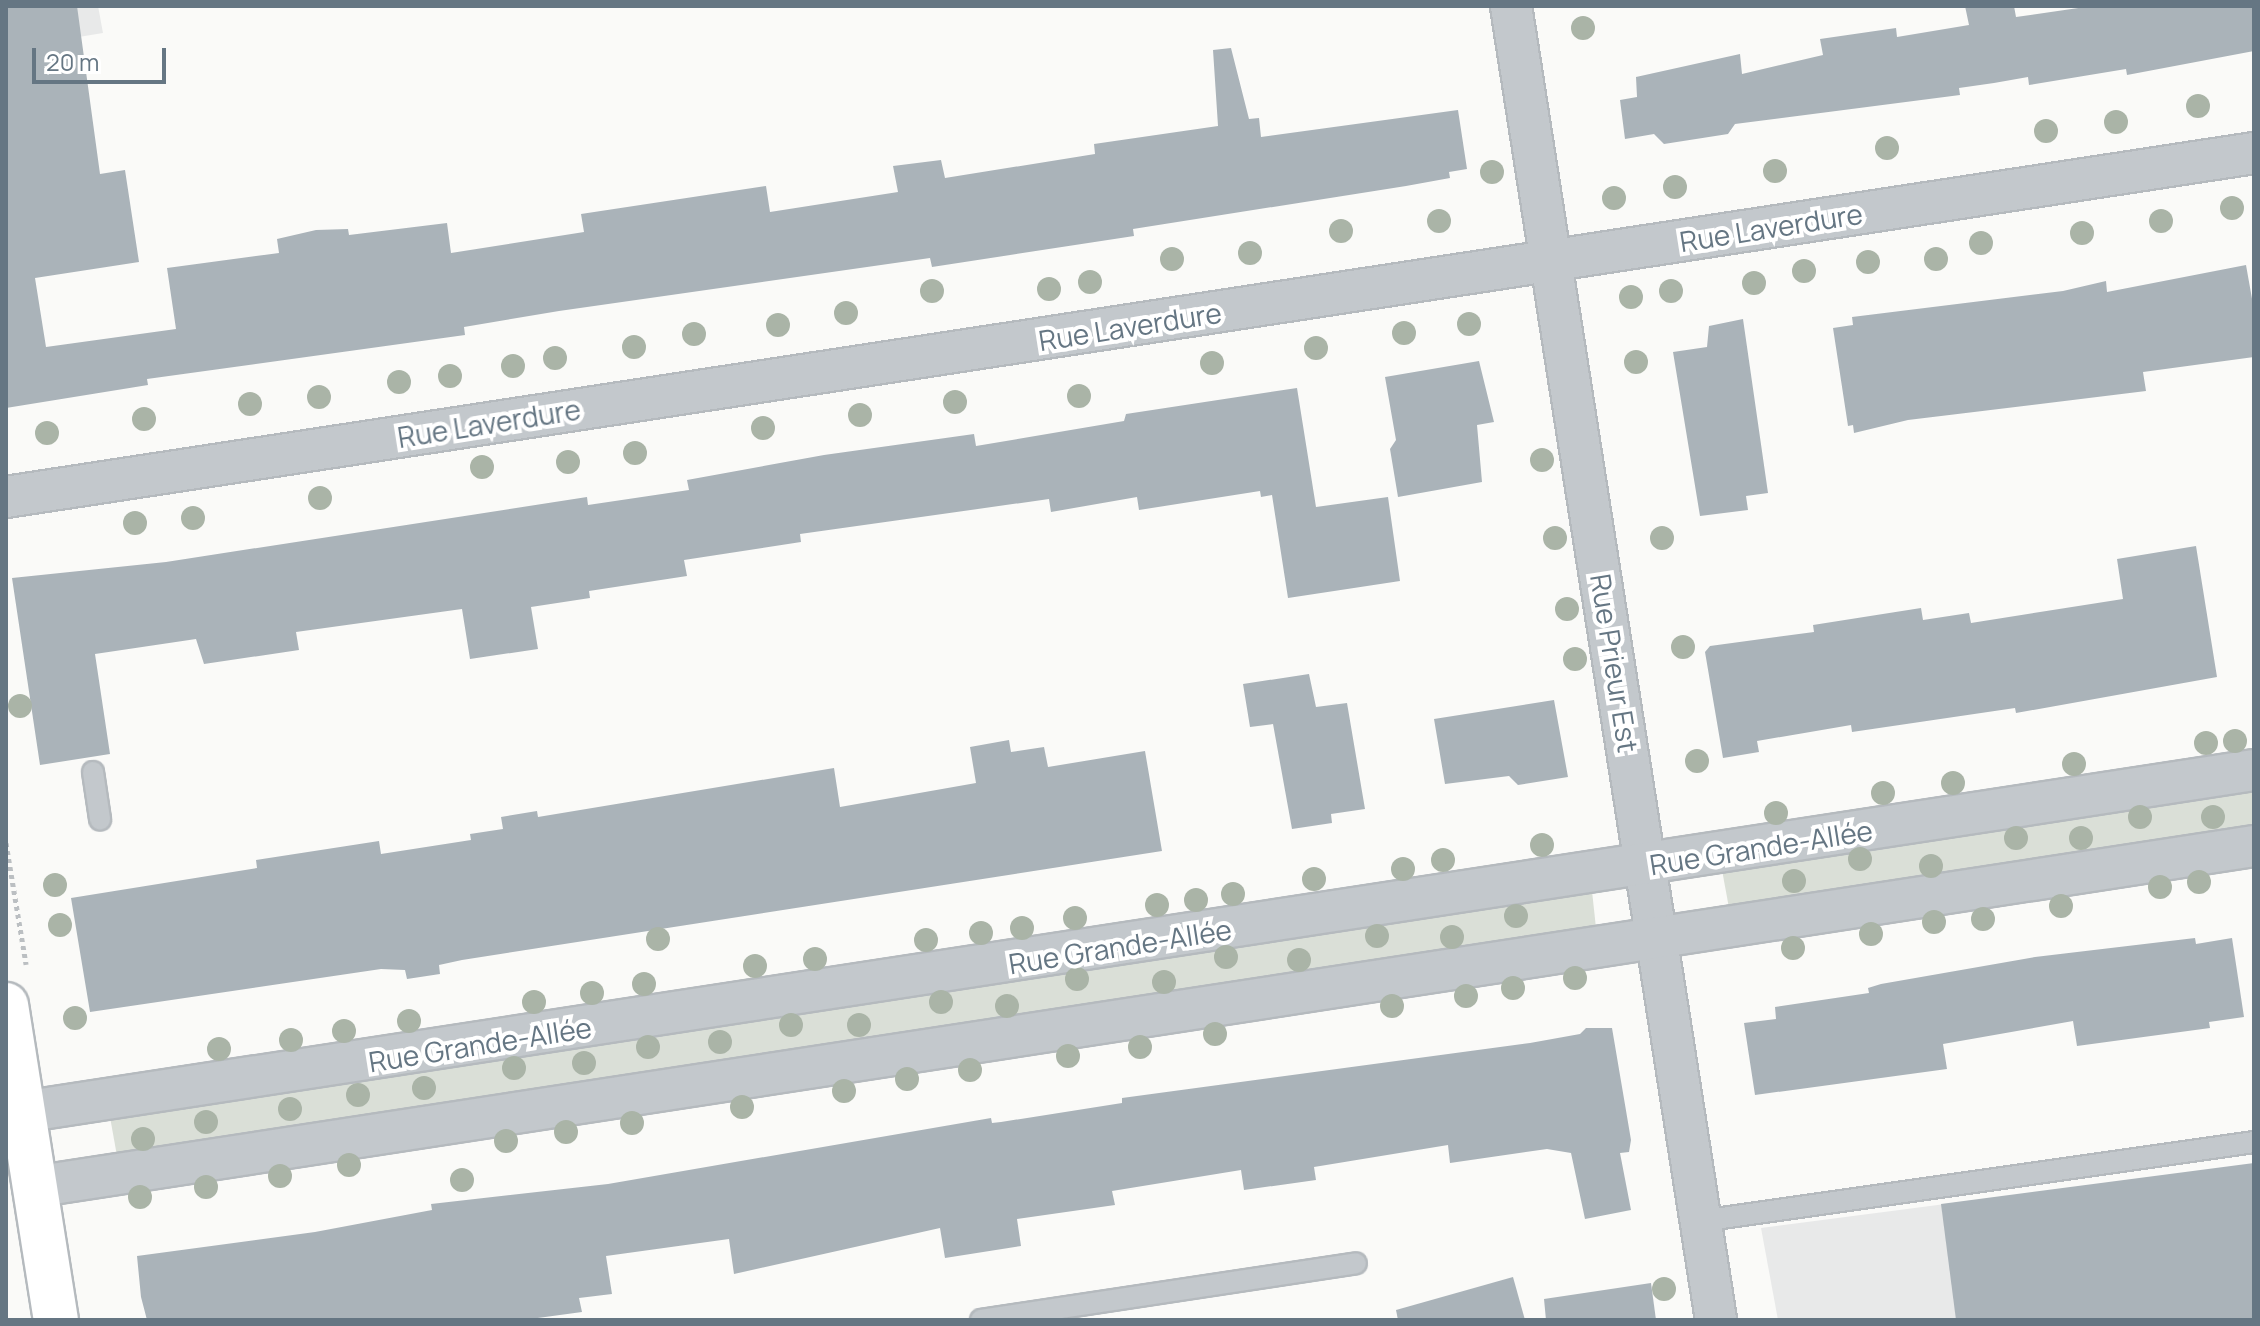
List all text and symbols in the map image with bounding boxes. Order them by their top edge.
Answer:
scale bar [36,32,170,82]
text: 20 m [46,45,99,78]
street label: Rue Laverdure [1677,196,1865,258]
street label: Rue Laverdure [1036,295,1224,357]
street label: Rue Laverdure [395,392,583,454]
street label: Rue Prieur Est [1584,571,1646,755]
street label: Rue Grande-Allée [1647,813,1875,881]
street label: Rue Grande-Allée [1006,912,1234,980]
street label: Rue Grande-Allée [366,1010,594,1078]

